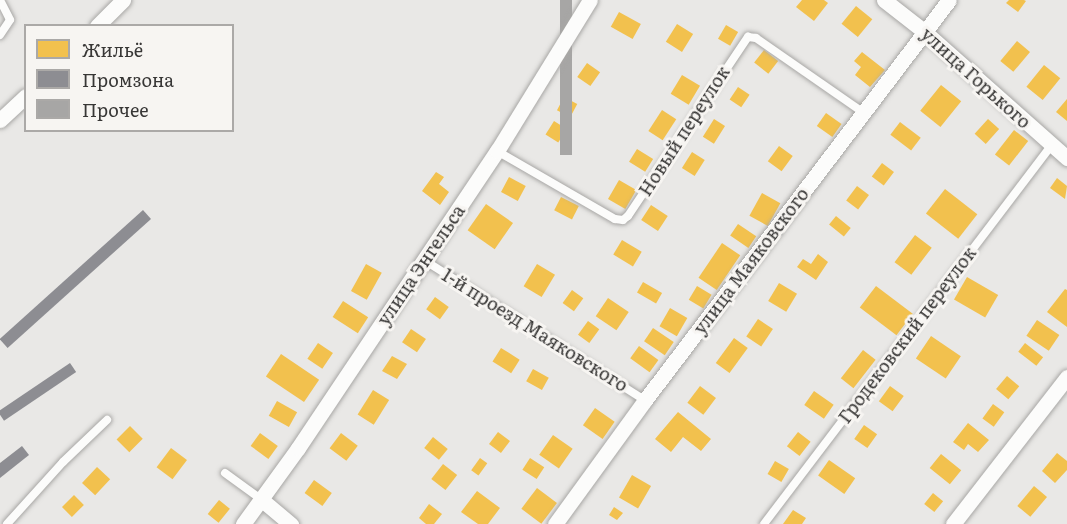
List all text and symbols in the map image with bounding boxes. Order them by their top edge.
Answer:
street label: улица Горького [917,23,1035,133]
legend [24,24,234,132]
text: Жильё [82,36,143,63]
street label: Новый переулок [634,62,734,200]
text: Промзона [82,66,174,93]
text: Прочее [82,96,149,123]
street label: улица Маяковского [689,184,813,338]
street label: улица Энгельса [373,201,469,329]
street label: Гродековский переулок [834,243,980,427]
street label: 1-й проезд Маяковского [438,264,632,396]

